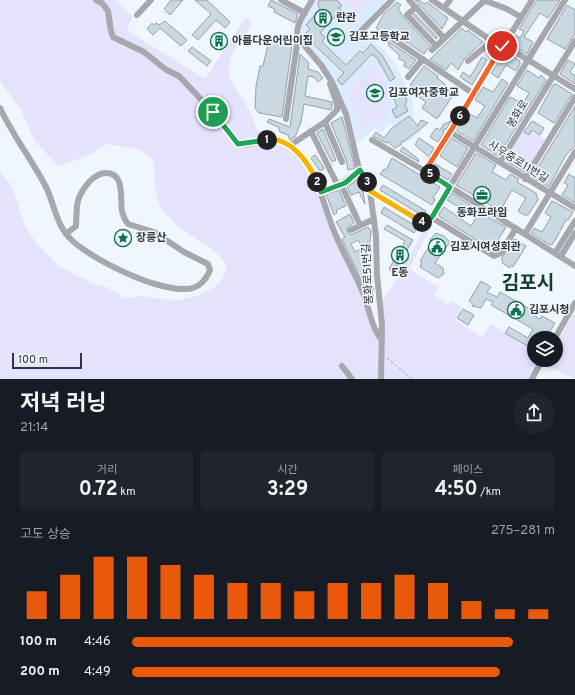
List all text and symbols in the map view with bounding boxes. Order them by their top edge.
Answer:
building icon: 란관 [313,8,333,28]
place label: 란관 [336,11,356,25]
school or university icon: 김포고등학교 [326,27,346,47]
pin [485,29,519,63]
place label: 김포고등학교 [349,30,410,44]
building icon: 아름다운어린이집 [209,31,229,51]
place label: 아름다운어린이집 [232,34,313,48]
icon: check [491,35,513,57]
school or university icon: 김포여자중학교 [365,83,385,103]
place label: 김포여자중학교 [388,86,459,100]
pin [196,95,230,129]
street label: 봉화로 [504,97,532,131]
icon: arrive [202,101,224,123]
pin: 6 [450,106,470,126]
text: 6 [457,109,463,123]
pin: 1 [257,130,277,150]
text: 1 [265,133,269,147]
street label: 사우중로11번길 [485,138,551,186]
pin: 5 [420,164,440,184]
text: 5 [427,167,433,181]
pin: 2 [307,172,327,192]
pin: 3 [357,172,377,192]
text: 2 [314,175,320,189]
text: 3 [364,175,370,189]
office icon: 동화프라임 [472,185,492,205]
place label: 동화프라임 [457,206,507,220]
pin: 4 [412,212,432,232]
text: 4 [418,215,426,229]
place icon: 장릉산 [113,228,133,248]
place label: 장릉산 [136,231,166,245]
public building icon: 김포시여성회관 [427,237,447,257]
place label: 김포시여성회관 [450,240,521,254]
street label: 봉화로51번길 [359,243,377,305]
building icon: E동 [390,245,410,265]
place label: E동 [392,266,408,280]
district label: 김포시 [502,272,554,296]
public building icon: 김포시청 [506,300,526,320]
place label: 김포시청 [529,303,569,317]
map controls [527,331,563,367]
button: layers [527,331,563,367]
scale bar [12,351,82,370]
text: 100 m [18,353,48,367]
text: 저녁 러닝 [20,391,106,418]
button: share [513,392,555,434]
text: 21:14 [20,420,48,436]
text: 거리 [97,463,117,477]
text: 시간 [277,463,298,477]
text: 페이스 [453,463,483,477]
text: 0.72 [79,477,118,503]
text: 3:29 [267,477,308,503]
text: 4:50 [435,477,478,503]
text: km [118,485,136,499]
text: /km [478,485,501,499]
text: 275–281 m [491,523,555,539]
text: 고도 상승 [20,527,71,543]
text: 100 m [20,634,57,650]
text: 4:46 [84,634,111,650]
text: 200 m [20,664,60,680]
text: 4:49 [84,664,111,680]

